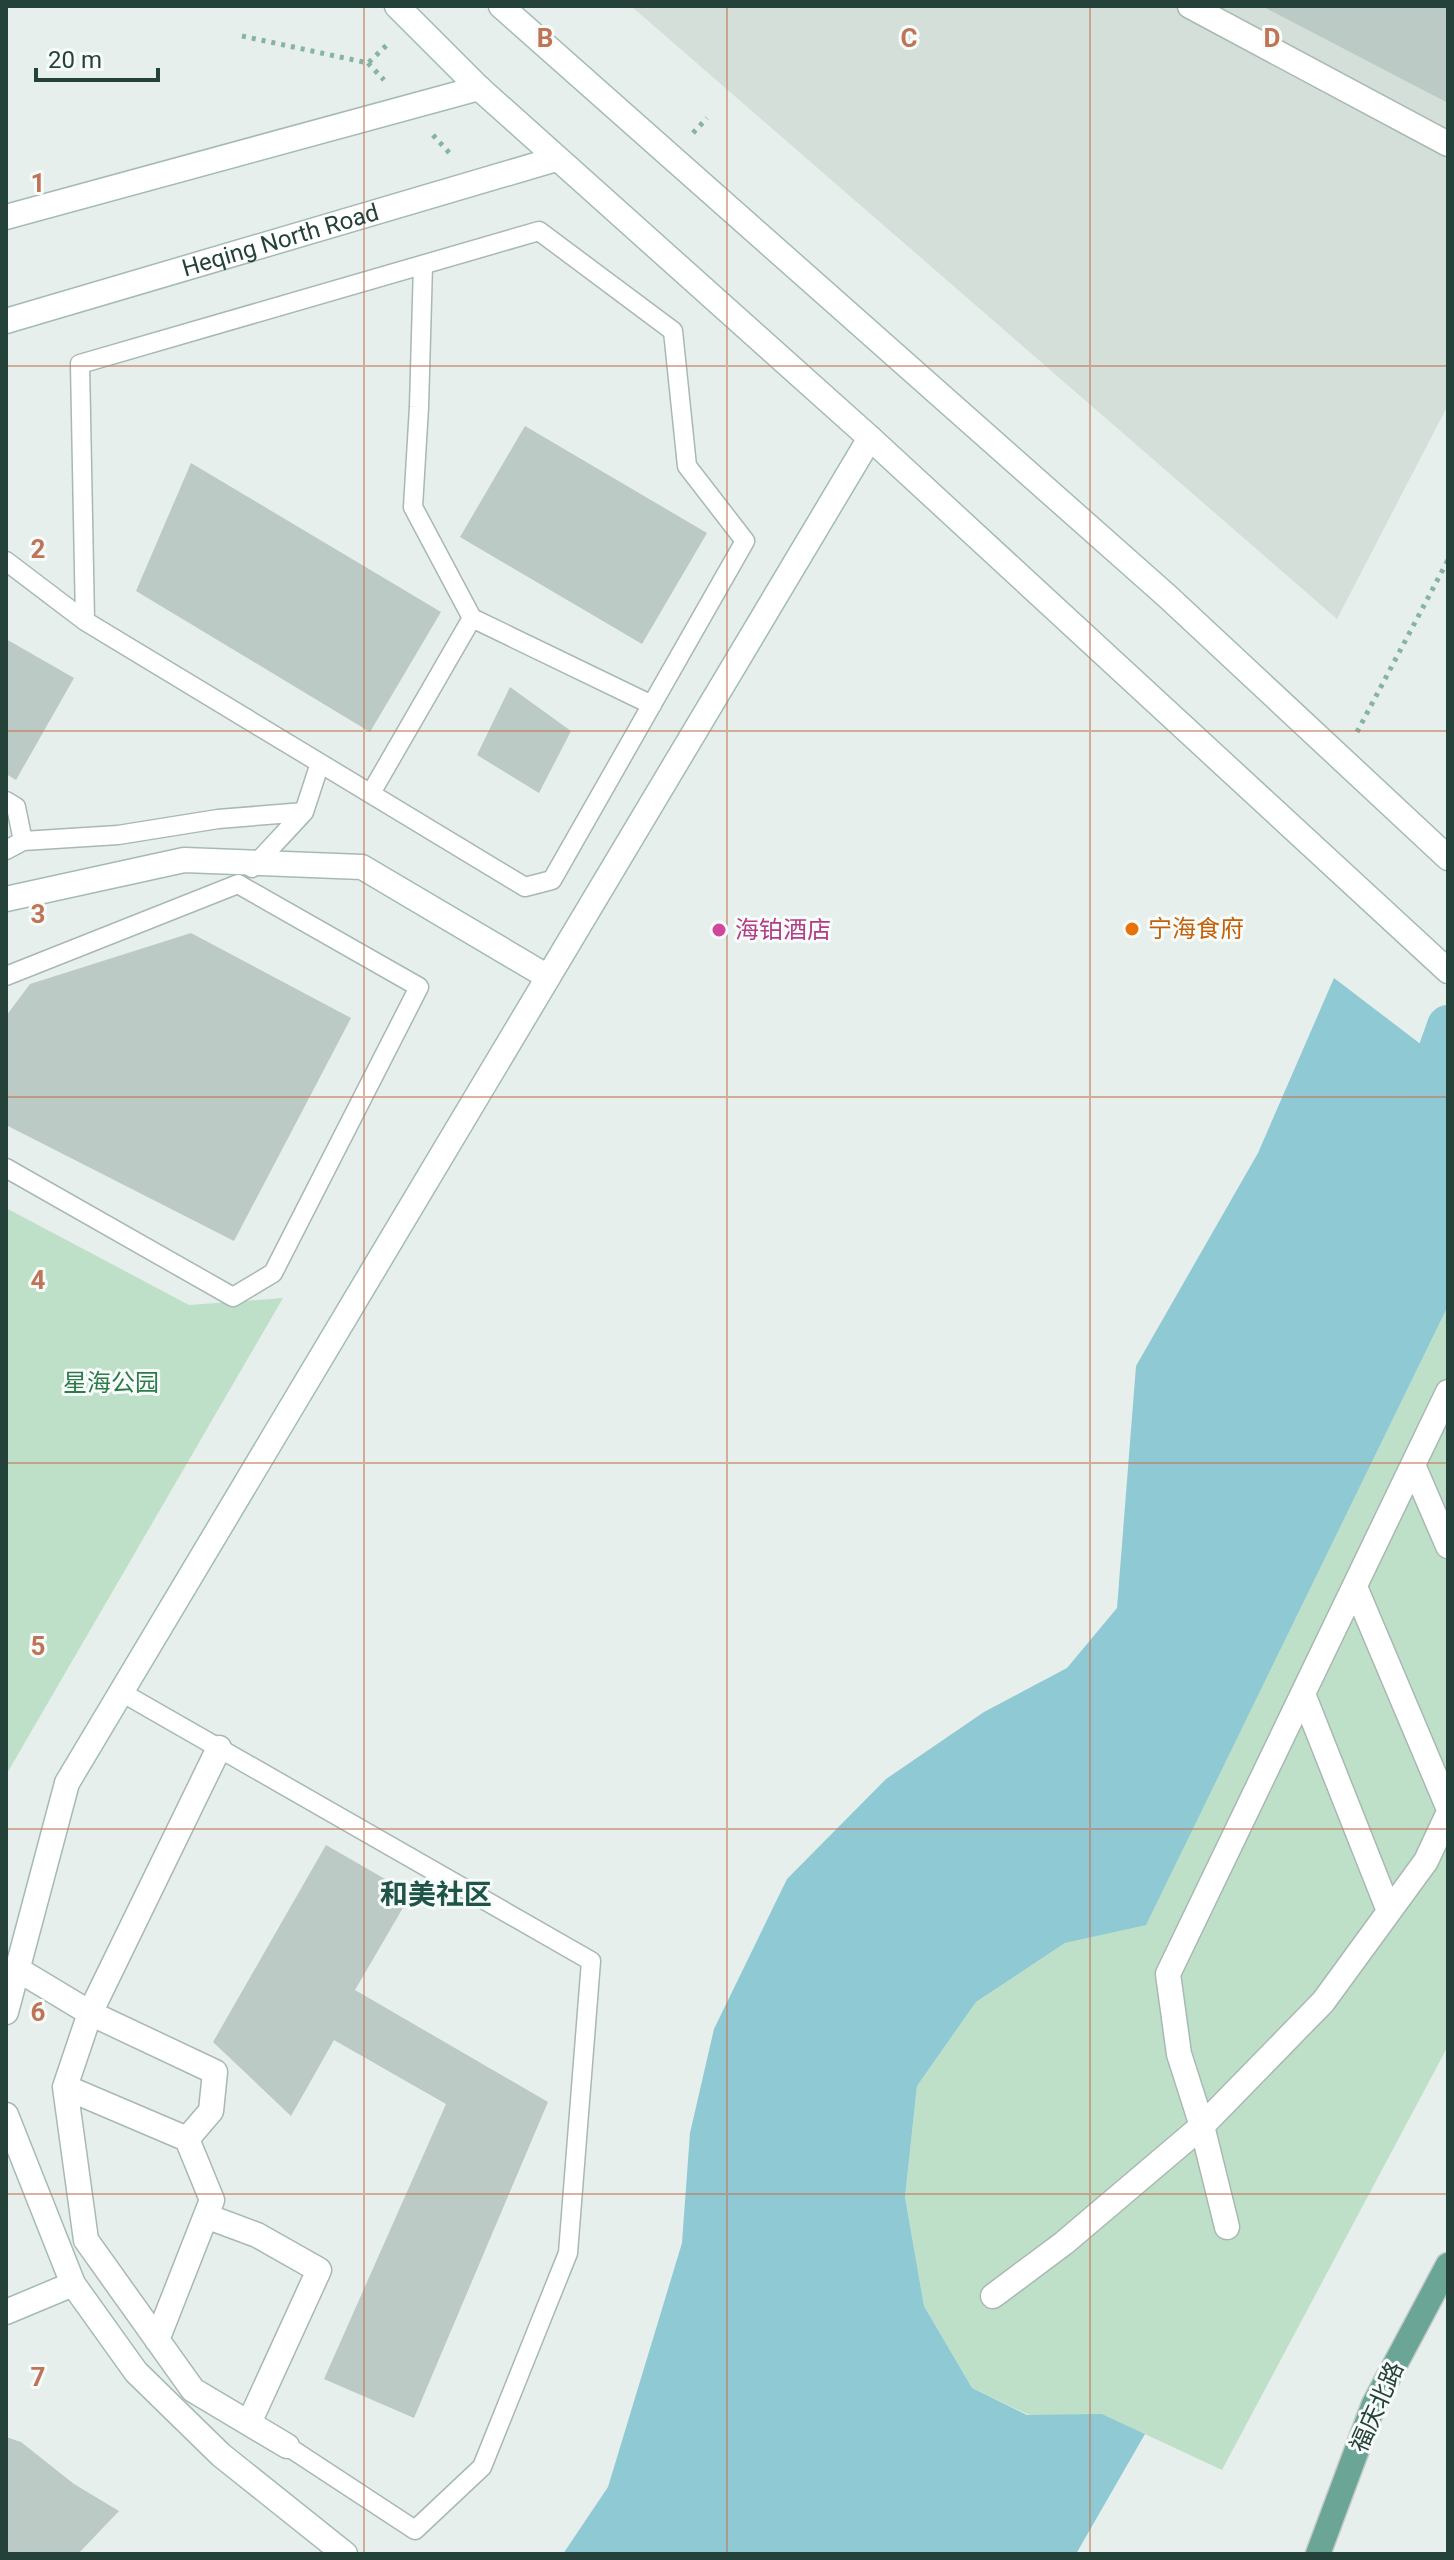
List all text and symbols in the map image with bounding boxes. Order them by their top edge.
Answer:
text: B [537,23,553,53]
text: C [900,23,918,53]
text: D [1264,23,1280,53]
scale bar [36,32,158,82]
text: 20 m [48,46,102,74]
text: 1 [31,168,45,198]
street label: Heqing North Road [179,198,382,282]
text: 2 [31,534,45,564]
text: 3 [31,899,45,929]
place label: 宁海食府 [1148,915,1244,943]
place label: 海铂酒店 [735,916,831,944]
marker: 宁海食府 [1123,920,1141,938]
marker: 海铂酒店 [710,921,728,939]
text: 4 [31,1265,46,1295]
park label: 星海公园 [63,1369,159,1397]
text: 5 [31,1631,45,1661]
district label: 和美社区 [380,1878,492,1911]
text: 6 [31,1997,46,2027]
street label: 福庆北路 [1345,2357,1409,2457]
text: 7 [31,2362,45,2392]

